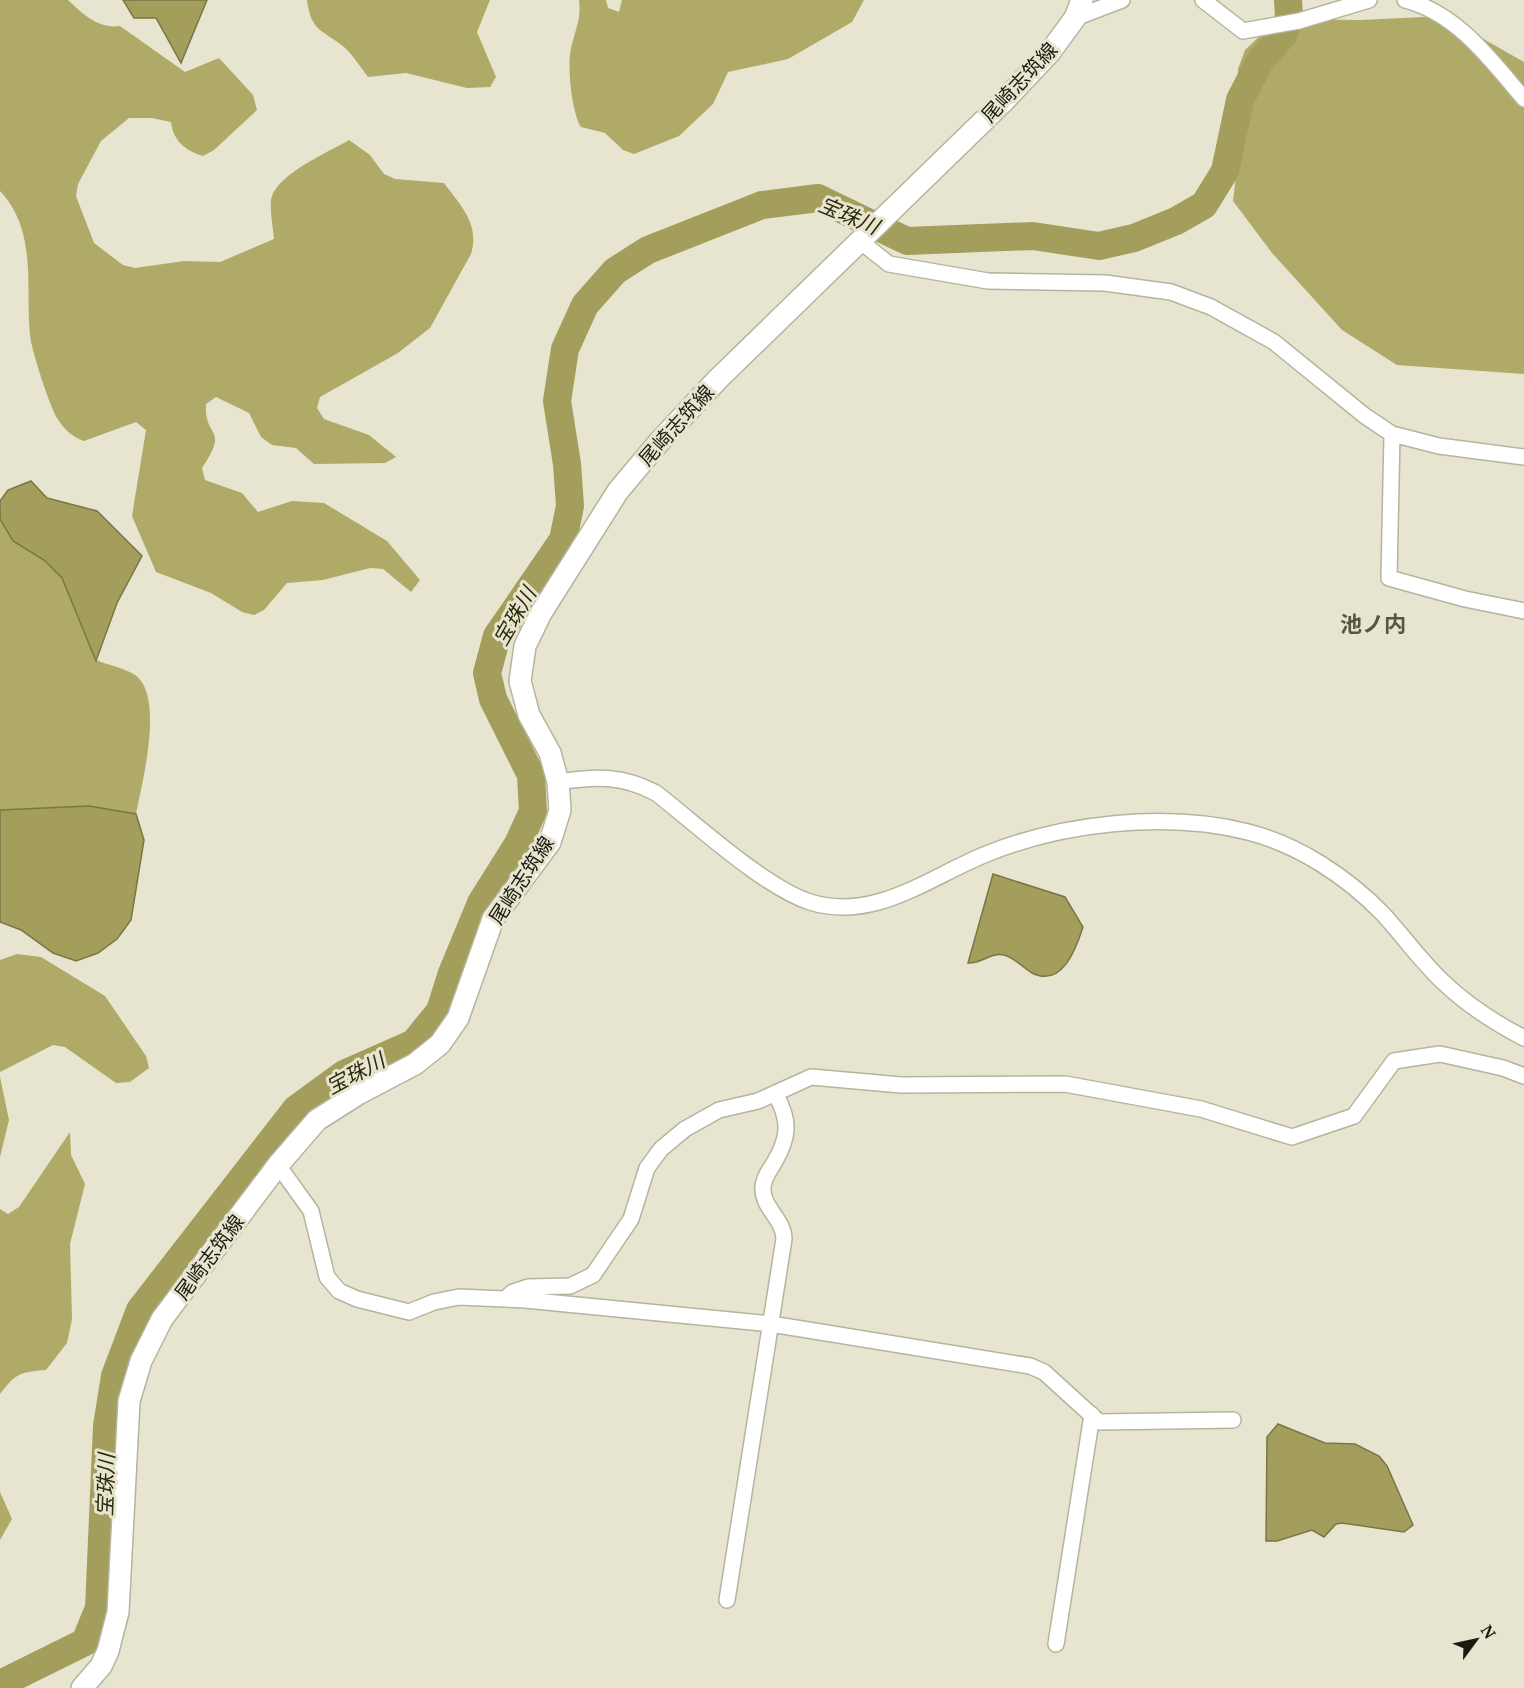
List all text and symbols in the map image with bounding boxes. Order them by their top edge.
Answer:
street label: 尾崎志筑線 [975,36,1063,128]
water label: 宝珠川 [815,190,885,241]
street label: 尾崎志筑線 [633,379,719,471]
water label: 宝珠川 [486,580,543,650]
district label: 池ノ内 [1340,608,1406,638]
street label: 尾崎志筑線 [482,831,560,929]
water label: 宝珠川 [321,1045,391,1100]
street label: 尾崎志筑線 [168,1209,250,1305]
water label: 宝珠川 [90,1451,120,1517]
north arrow [1446,1610,1506,1670]
text: N [1476,1621,1501,1643]

